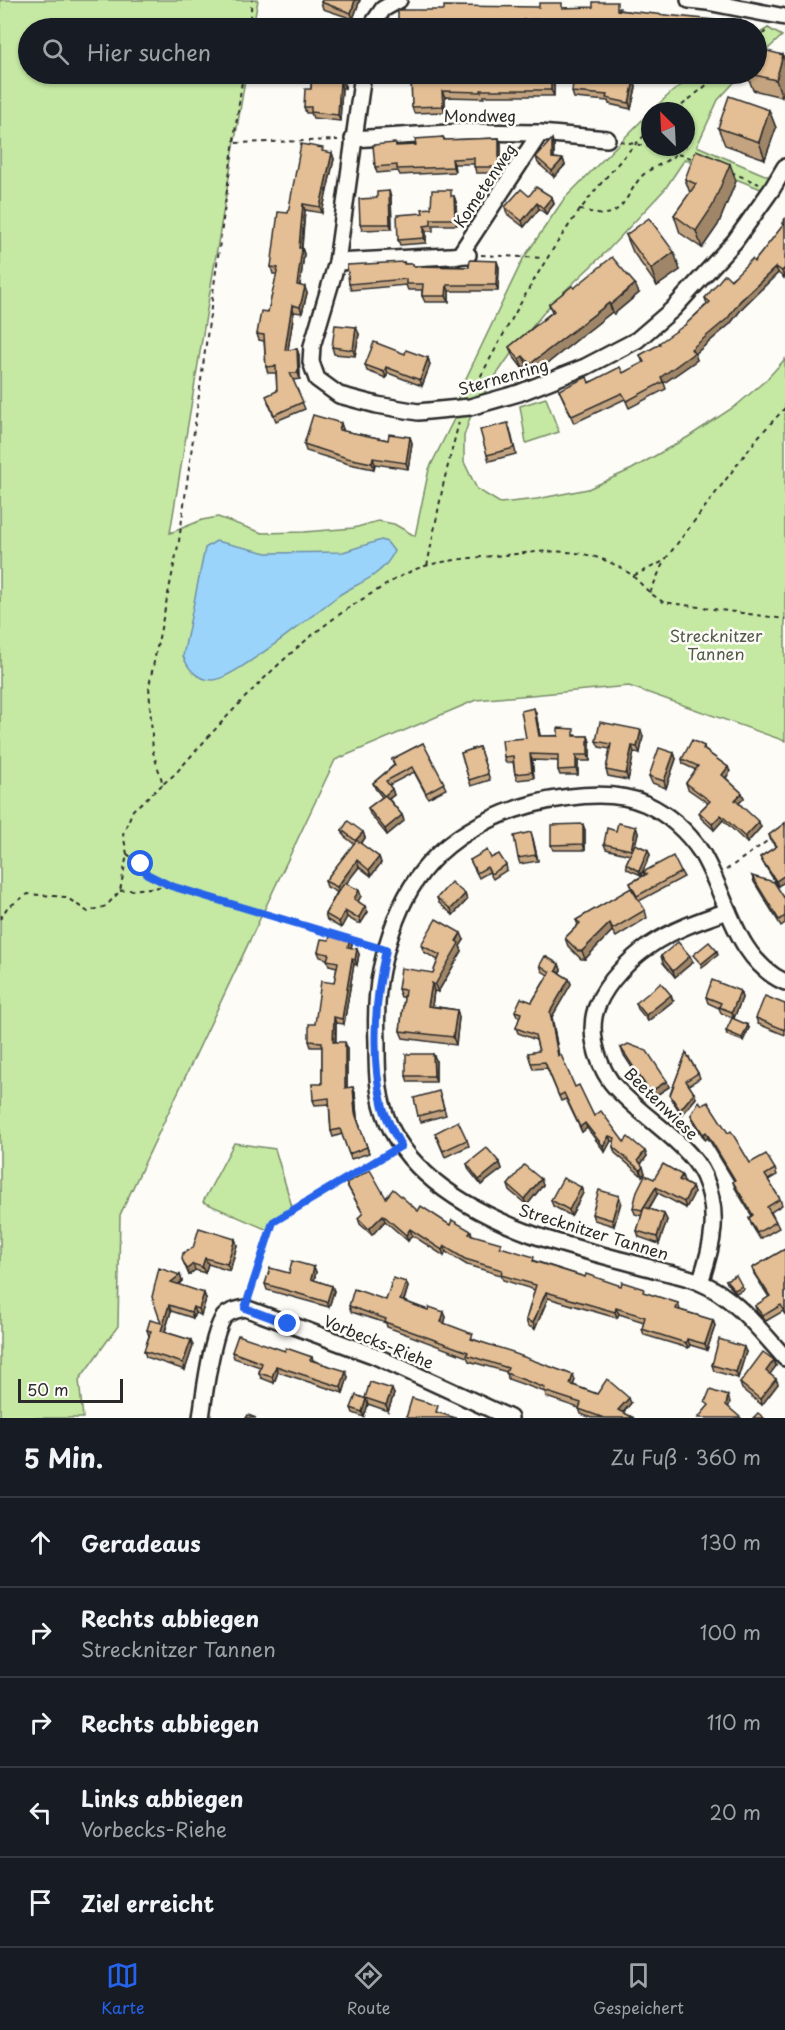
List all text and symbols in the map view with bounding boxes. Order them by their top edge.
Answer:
search box [18,18,767,84]
icon: search [39,35,72,68]
text: Hier suchen [87,35,211,68]
north arrow [641,102,695,156]
street label: Mondweg [444,103,516,127]
street label: Kometenweg [447,138,521,232]
street label: Sternenring [455,352,551,400]
park label: Strecknitzer Tannen [669,623,763,665]
route start [127,850,153,876]
street label: Beetenwiese [620,1061,705,1145]
street label: Strecknitzer Tannen [516,1197,672,1265]
street label: Vorbecks-Riehe [320,1308,438,1374]
route end [274,1310,300,1336]
scale bar [18,1376,123,1404]
text: 50 m [27,1377,68,1401]
text: 5 Min. [24,1438,103,1477]
text: Zu Fuß · 360 m [611,1442,761,1472]
icon: ahead [24,1526,57,1559]
text: Geradeaus [81,1526,201,1559]
text: 130 m [701,1527,761,1557]
text: Rechts abbiegen [81,1601,259,1634]
icon: right [24,1616,57,1649]
text: 100 m [700,1617,761,1647]
text: Strecknitzer Tannen [81,1634,276,1664]
icon: right [24,1706,57,1739]
text: Rechts abbiegen [81,1706,259,1739]
text: 110 m [707,1707,761,1737]
text: Links abbiegen [81,1781,243,1814]
icon: left [24,1796,57,1829]
text: 20 m [709,1797,761,1827]
text: Vorbecks-Riehe [81,1814,227,1844]
icon: arrive [24,1886,57,1919]
text: Ziel erreicht [81,1886,214,1919]
tab: Karte [101,1959,144,2019]
tab: Route [347,1959,391,2019]
tab: Gespeichert [593,1959,684,2019]

